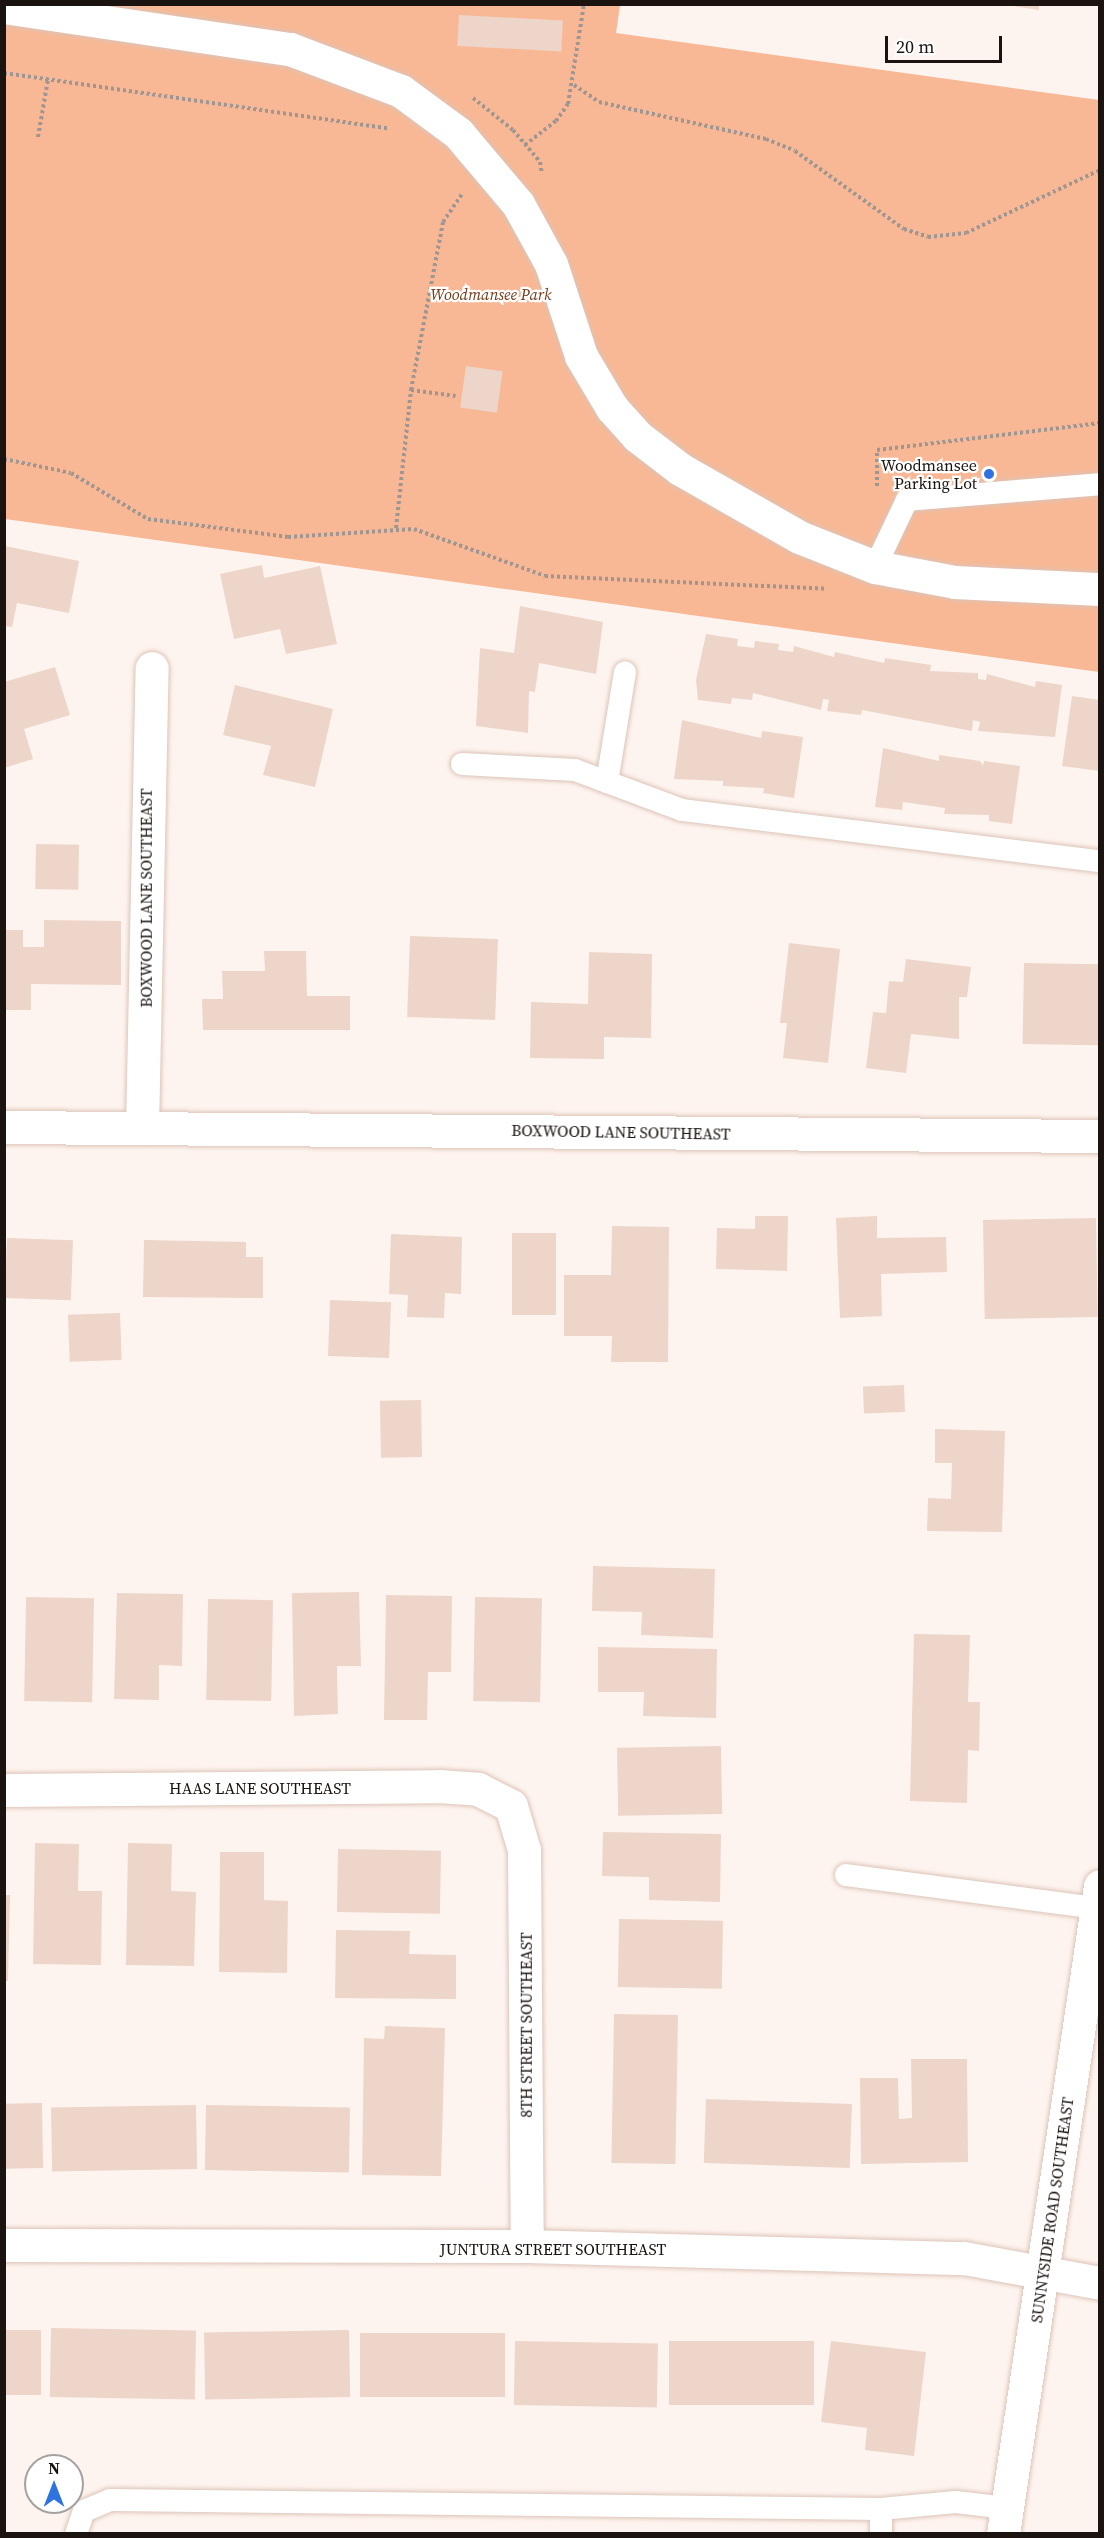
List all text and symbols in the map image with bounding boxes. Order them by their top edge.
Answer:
scale bar [888,24,1005,62]
text: 20 m [896,34,934,59]
park label: Woodmansee Park [431,284,551,304]
place label: Woodmansee Parking Lot [881,455,977,493]
marker: Woodmansee Parking Lot [982,467,996,481]
street label: BOXWOOD LANE SOUTHEAST [136,788,156,1008]
street label: BOXWOOD LANE SOUTHEAST [511,1120,731,1144]
street label: HAAS LANE SOUTHEAST [169,1778,351,1798]
street label: 8TH STREET SOUTHEAST [516,1932,536,2118]
street label: SUNNYSIDE ROAD SOUTHEAST [1027,2096,1077,2324]
street label: JUNTURA STREET SOUTHEAST [440,2239,666,2259]
north arrow [24,2454,84,2514]
text: N [48,2457,60,2479]

